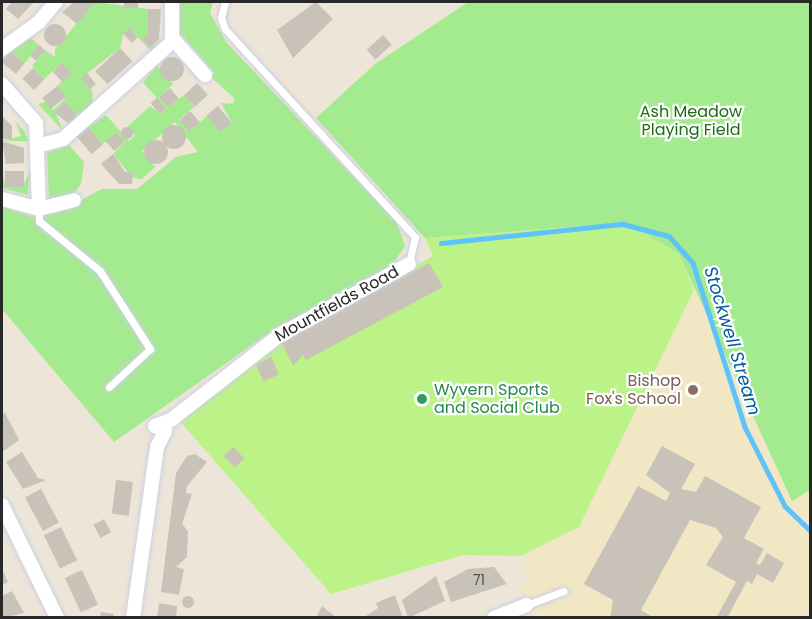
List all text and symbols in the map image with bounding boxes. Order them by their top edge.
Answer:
park label: Ash Meadow Playing Field [640,102,742,140]
street label: Mountfields Road [272,262,402,346]
water label: Stockwell Stream [699,264,765,418]
place label: Bishop Fox's School [586,371,681,409]
place label: Wyvern Sports and Social Club [434,380,560,418]
marker: Bishop Fox's School [686,383,700,397]
marker: Wyvern Sports and Social Club [415,392,429,406]
house number: 71 [473,572,485,588]

